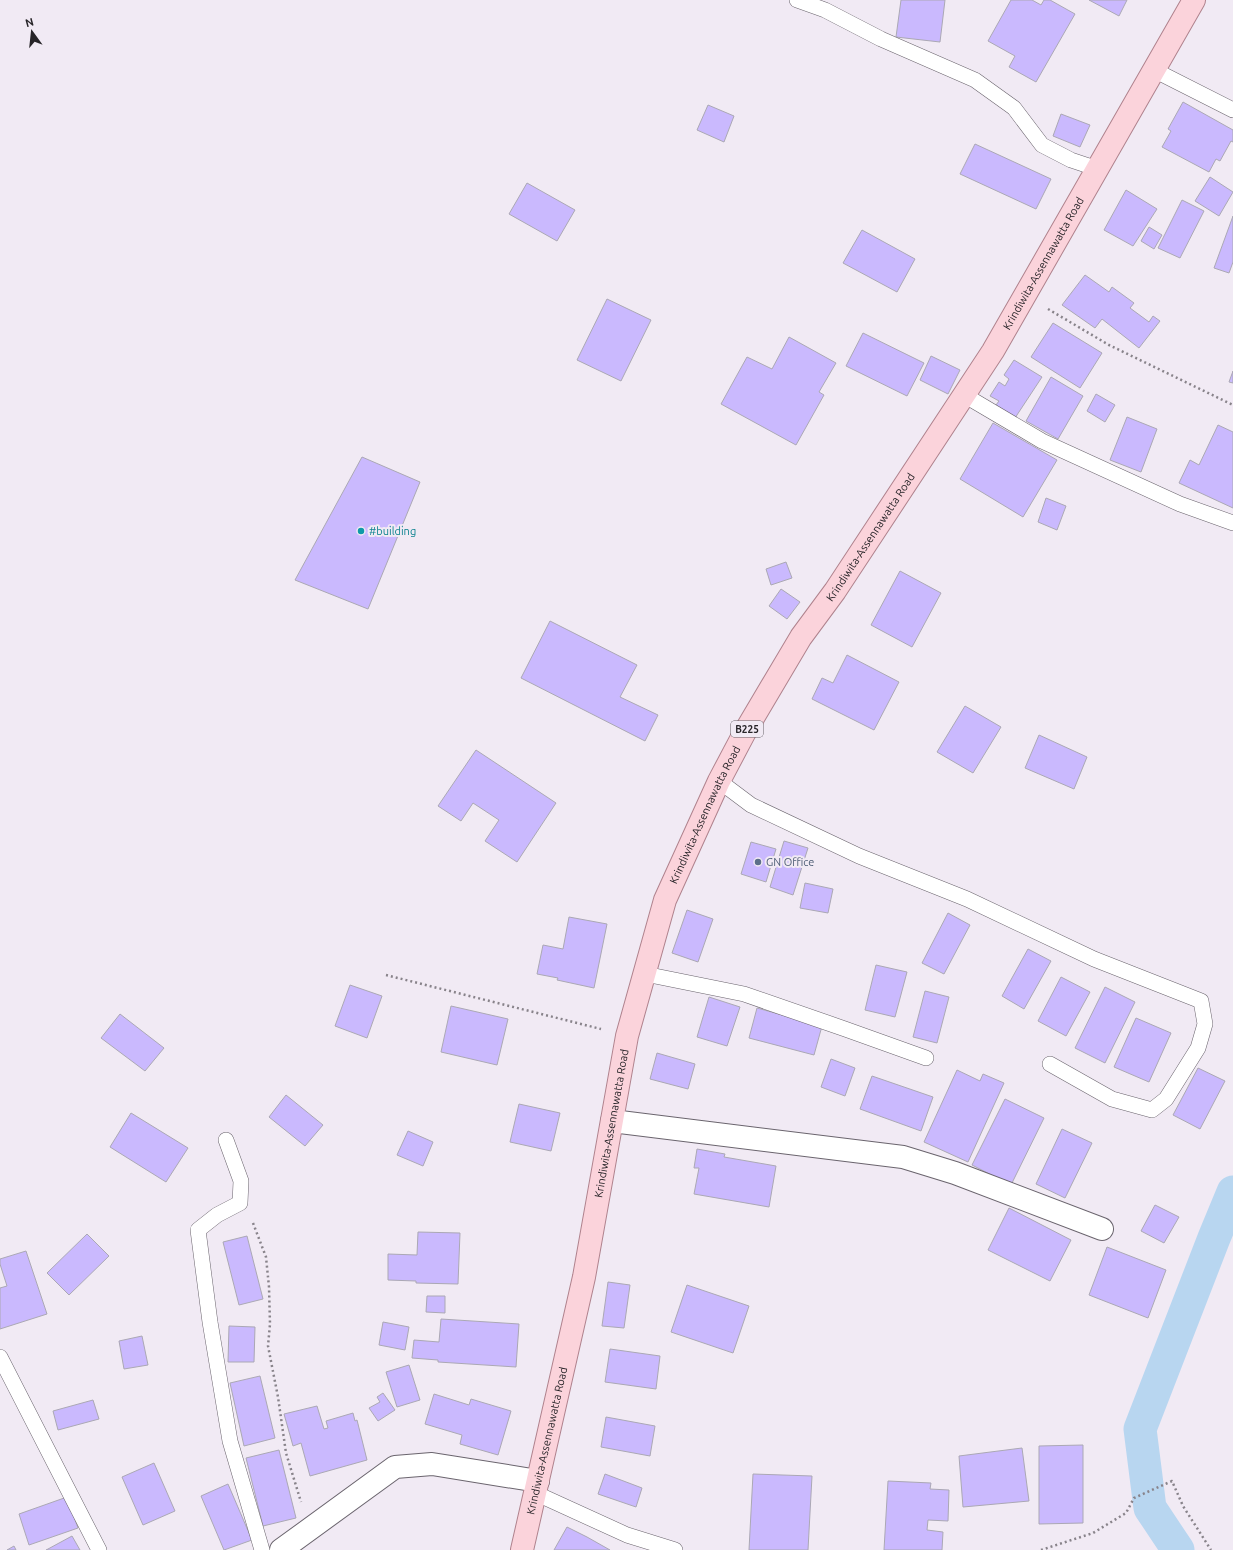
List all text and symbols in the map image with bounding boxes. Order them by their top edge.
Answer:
north arrow [12,12,52,52]
text: N [24,15,35,29]
street label: Krindiwita-Assennawatta Road [1001,195,1086,332]
street label: Krindiwita-Assennawatta Road [824,471,917,603]
place label: #building [369,525,416,537]
marker: #building [356,526,366,536]
road number: B225 [731,721,763,737]
street label: Krindiwita-Assennawatta Road [667,744,742,886]
place label: GN Office [766,856,814,868]
marker: GN Office [753,857,763,867]
street label: Krindiwita-Assennawatta Road [592,1048,631,1199]
street label: Krindiwita-Assennawatta Road [524,1366,569,1516]

